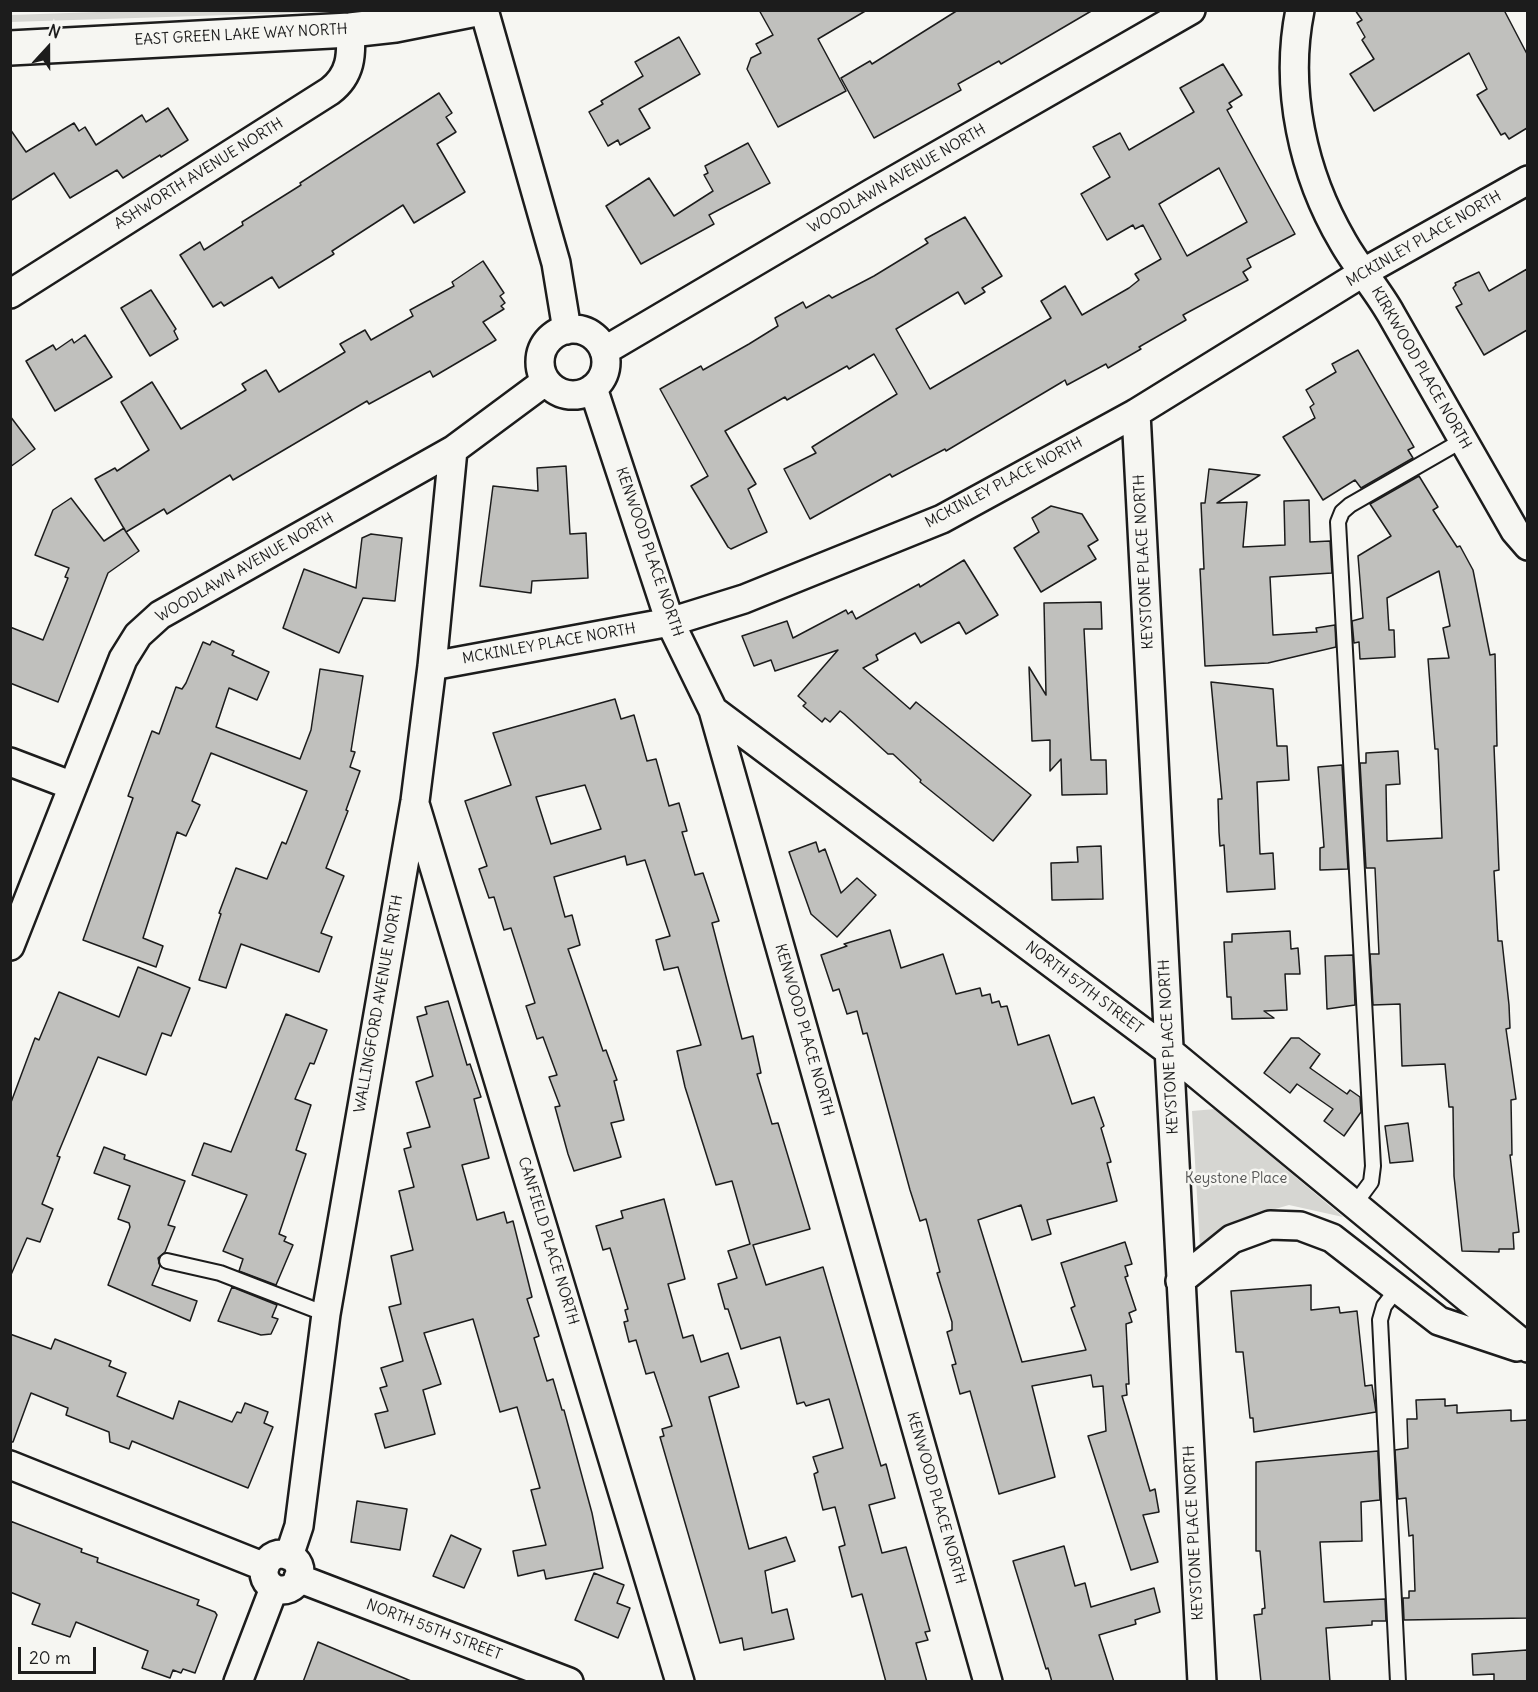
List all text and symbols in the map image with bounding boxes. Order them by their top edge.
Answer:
north arrow [18,18,78,78]
text: N [46,20,63,43]
street label: EAST GREEN LAKE WAY NORTH [134,20,348,50]
street label: ASHWORTH AVENUE NORTH [111,115,287,233]
street label: WOODLAWN AVENUE NORTH [805,121,989,237]
street label: MCKINLEY PLACE NORTH [1343,187,1505,291]
street label: KIRKWOOD PLACE NORTH [1367,284,1475,452]
street label: MCKINLEY PLACE NORTH [922,434,1086,532]
street label: KENWOOD PLACE NORTH [611,465,687,639]
street label: KEYSTONE PLACE NORTH [1130,474,1158,650]
street label: WOODLAWN AVENUE NORTH [153,510,337,626]
street label: MCKINLEY PLACE NORTH [461,620,637,668]
street label: WALLINGFORD AVENUE NORTH [351,894,407,1114]
street label: NORTH 57TH STREET [1022,938,1146,1038]
street label: KENWOOD PLACE NORTH [771,942,837,1118]
street label: KEYSTONE PLACE NORTH [1155,959,1183,1135]
street label: CANFIELD PLACE NORTH [514,1155,582,1327]
park label: Keystone Place [1185,1170,1287,1188]
street label: KENWOOD PLACE NORTH [903,1410,969,1586]
street label: KEYSTONE PLACE NORTH [1180,1445,1208,1621]
street label: NORTH 55TH STREET [364,1596,504,1664]
scale bar [21,1635,99,1673]
text: 20 m [29,1646,71,1669]

